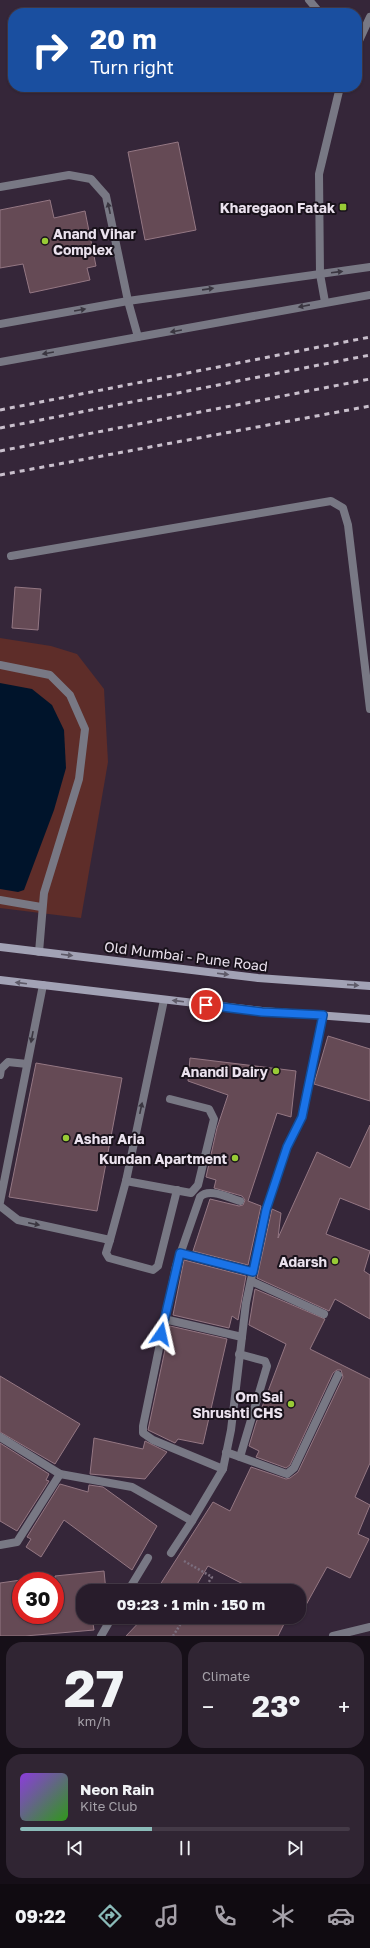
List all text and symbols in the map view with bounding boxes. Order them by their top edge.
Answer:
text: 20 m [90,22,157,55]
icon: right [24,24,76,76]
text: Turn right [90,56,174,78]
place label: Kharegaon Fatak [220,199,335,216]
one-way arrow [105,202,111,214]
marker: Kharegaon Fatak [338,202,348,212]
place label: Anand Vihar Complex [53,225,136,258]
marker: Anand Vihar Complex [40,236,50,246]
one-way arrow [331,268,343,275]
one-way arrow [202,286,214,292]
one-way arrow [298,304,310,310]
one-way arrow [74,306,86,312]
one-way arrow [170,328,182,334]
one-way arrow [42,351,54,357]
street label: Old Mumbai - Pune Road [103,938,269,974]
one-way arrow [60,952,73,959]
one-way arrow [217,971,229,977]
one-way arrow [15,979,27,986]
one-way arrow [347,982,359,989]
pin [189,988,223,1022]
icon: arrive [195,994,217,1016]
one-way arrow [172,998,184,1004]
one-way arrow [29,1031,35,1043]
place label: Anandi Dairy [181,1063,269,1080]
marker: Anandi Dairy [271,1066,281,1076]
one-way arrow [139,1102,145,1114]
place label: Ashar Aria [74,1130,145,1147]
marker: Ashar Aria [61,1133,71,1143]
place label: Kundan Apartment [99,1150,227,1167]
marker: Kundan Apartment [230,1153,240,1163]
one-way arrow [28,1221,40,1227]
place label: Adarsh [279,1253,327,1270]
marker: Adarsh [330,1256,340,1266]
position arrow [140,1313,182,1355]
place label: Om Sai Shrushti CHS [192,1388,283,1421]
marker: Om Sai Shrushti CHS [286,1399,296,1409]
speed limit sign: 30 [12,1572,64,1624]
text: 09:23 · 1 min · 150 m [117,1595,265,1613]
text: 27 [64,1656,124,1718]
text: Climate [202,1668,250,1684]
text: 23° [252,1688,300,1724]
text: − [202,1693,214,1720]
text: + [338,1693,350,1720]
text: km/h [77,1713,111,1729]
text: Neon Rain [80,1780,154,1798]
text: Kite Club [80,1798,137,1814]
icon: previous [64,1837,86,1859]
icon: pause [174,1837,196,1859]
icon: next [284,1837,306,1859]
icon: directions [96,1902,124,1930]
icon: music [153,1902,181,1930]
icon: phone [211,1902,239,1930]
icon: climate [269,1902,297,1930]
icon: car [327,1902,355,1930]
text: 09:22 [15,1905,66,1927]

